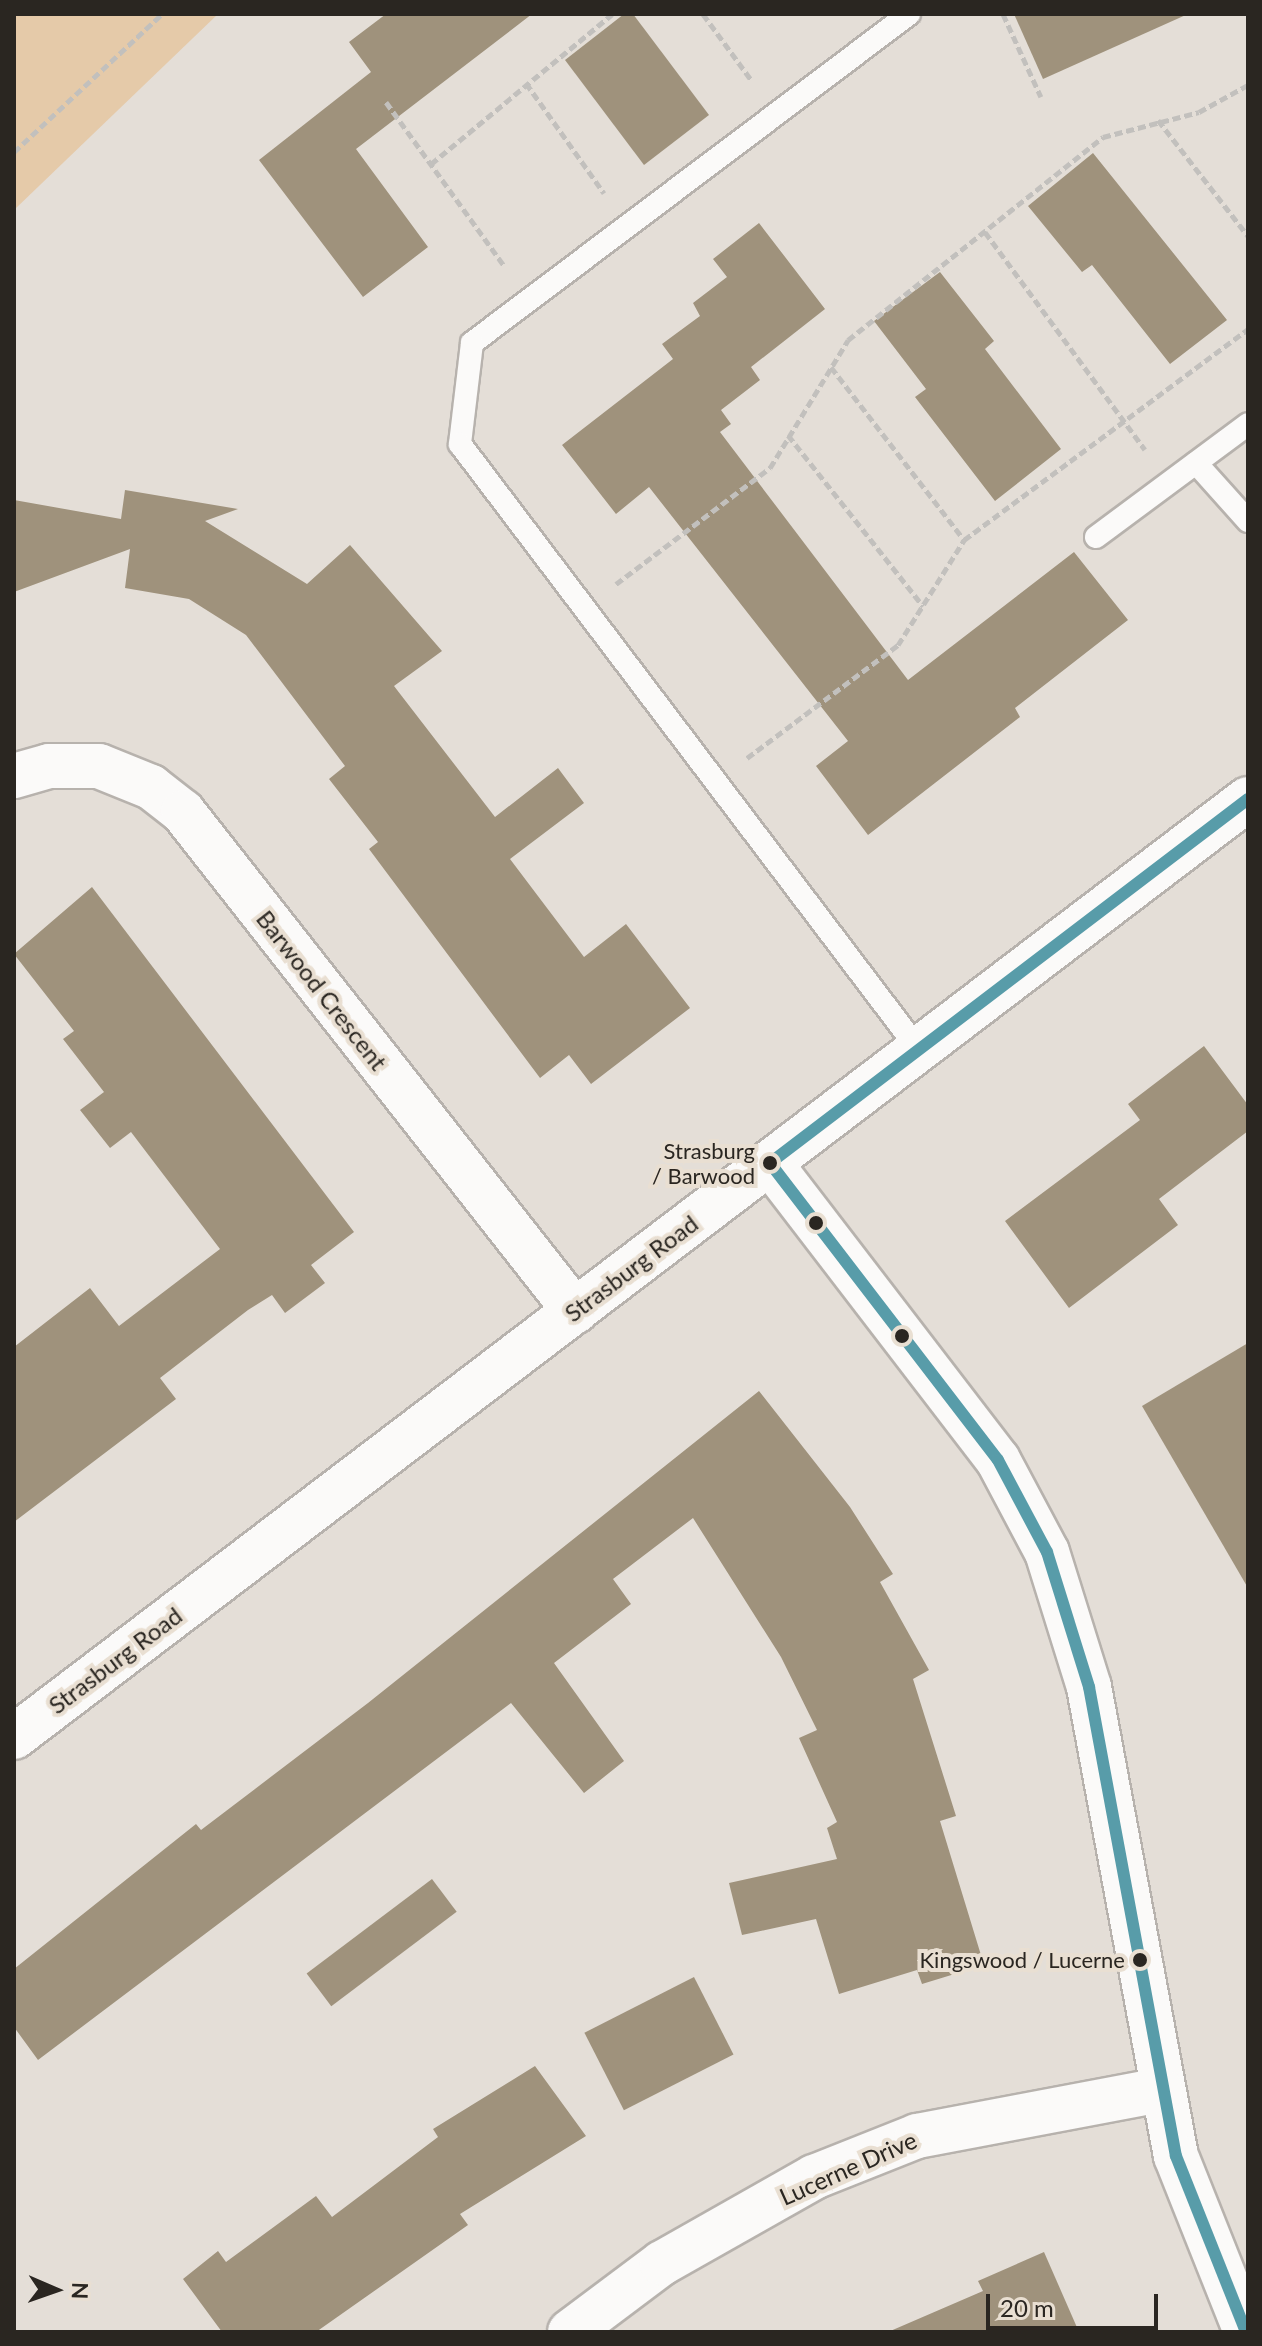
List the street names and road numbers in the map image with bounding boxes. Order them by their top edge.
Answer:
street label: Barwood Crescent [251,905,393,1075]
street label: Strasburg Road [559,1209,703,1327]
street label: Strasburg Road [43,1601,187,1719]
street label: Lucerne Drive [775,2125,921,2211]

